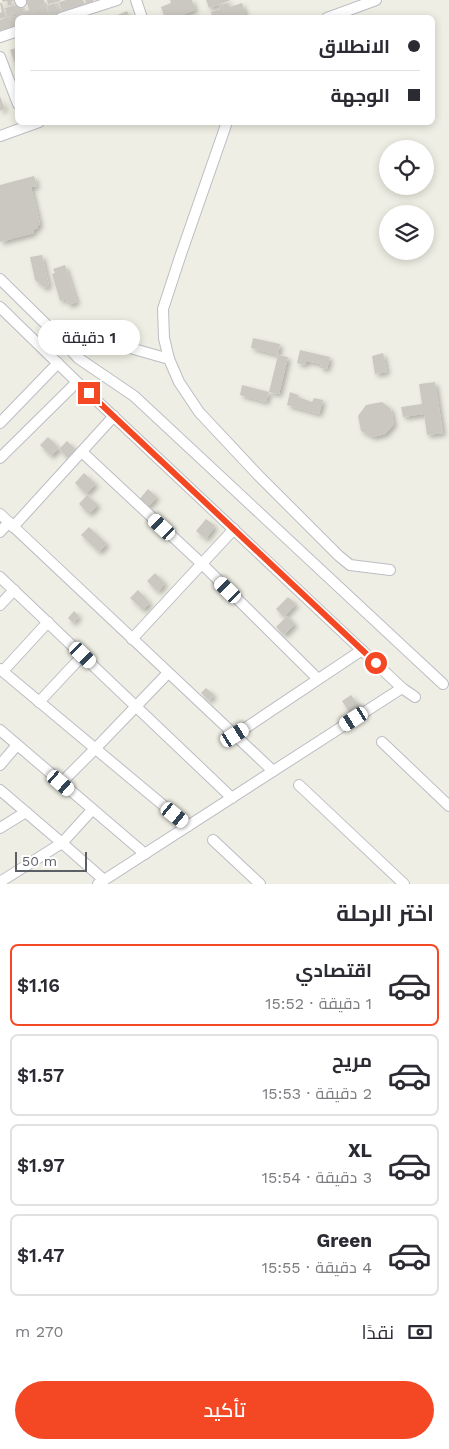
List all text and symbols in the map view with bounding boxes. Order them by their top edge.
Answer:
text: الانطلاق [319,35,390,58]
text: الوجهة [330,84,390,107]
map controls [379,140,434,260]
button: locate [379,140,434,195]
button: layers [379,205,434,260]
callout: 1 دقيقة [38,320,140,356]
text: 1 دقيقة [62,328,116,347]
route end [78,382,100,404]
car [145,511,178,543]
car [211,574,244,606]
car [66,639,99,671]
route start [365,652,387,674]
car [337,705,370,733]
car [218,721,251,749]
car [44,767,77,799]
car [158,800,191,830]
scale bar [15,849,88,872]
text: 50 m [22,853,57,869]
text: اختر الرحلة [336,901,434,926]
text: اقتصادي [296,959,372,982]
icon: car [387,963,432,1008]
text: $1.16 [17,974,60,997]
text: 1 دقيقة · 15:52 [265,994,372,1013]
text: مريح [332,1049,372,1072]
icon: car [387,1053,432,1098]
text: $1.57 [17,1064,64,1087]
text: 2 دقيقة · 15:53 [262,1084,372,1103]
text: XL [348,1139,372,1162]
icon: car [387,1143,432,1188]
text: $1.97 [17,1154,65,1177]
text: 3 دقيقة · 15:54 [262,1168,372,1187]
text: Green [316,1229,372,1252]
icon: car [387,1233,432,1278]
text: $1.47 [17,1244,64,1267]
text: 4 دقيقة · 15:55 [262,1258,372,1277]
icon: cash [406,1318,434,1346]
text: نقدًا [362,1321,394,1344]
text: 270 m [15,1322,63,1341]
button: تأكيد [15,1381,434,1439]

